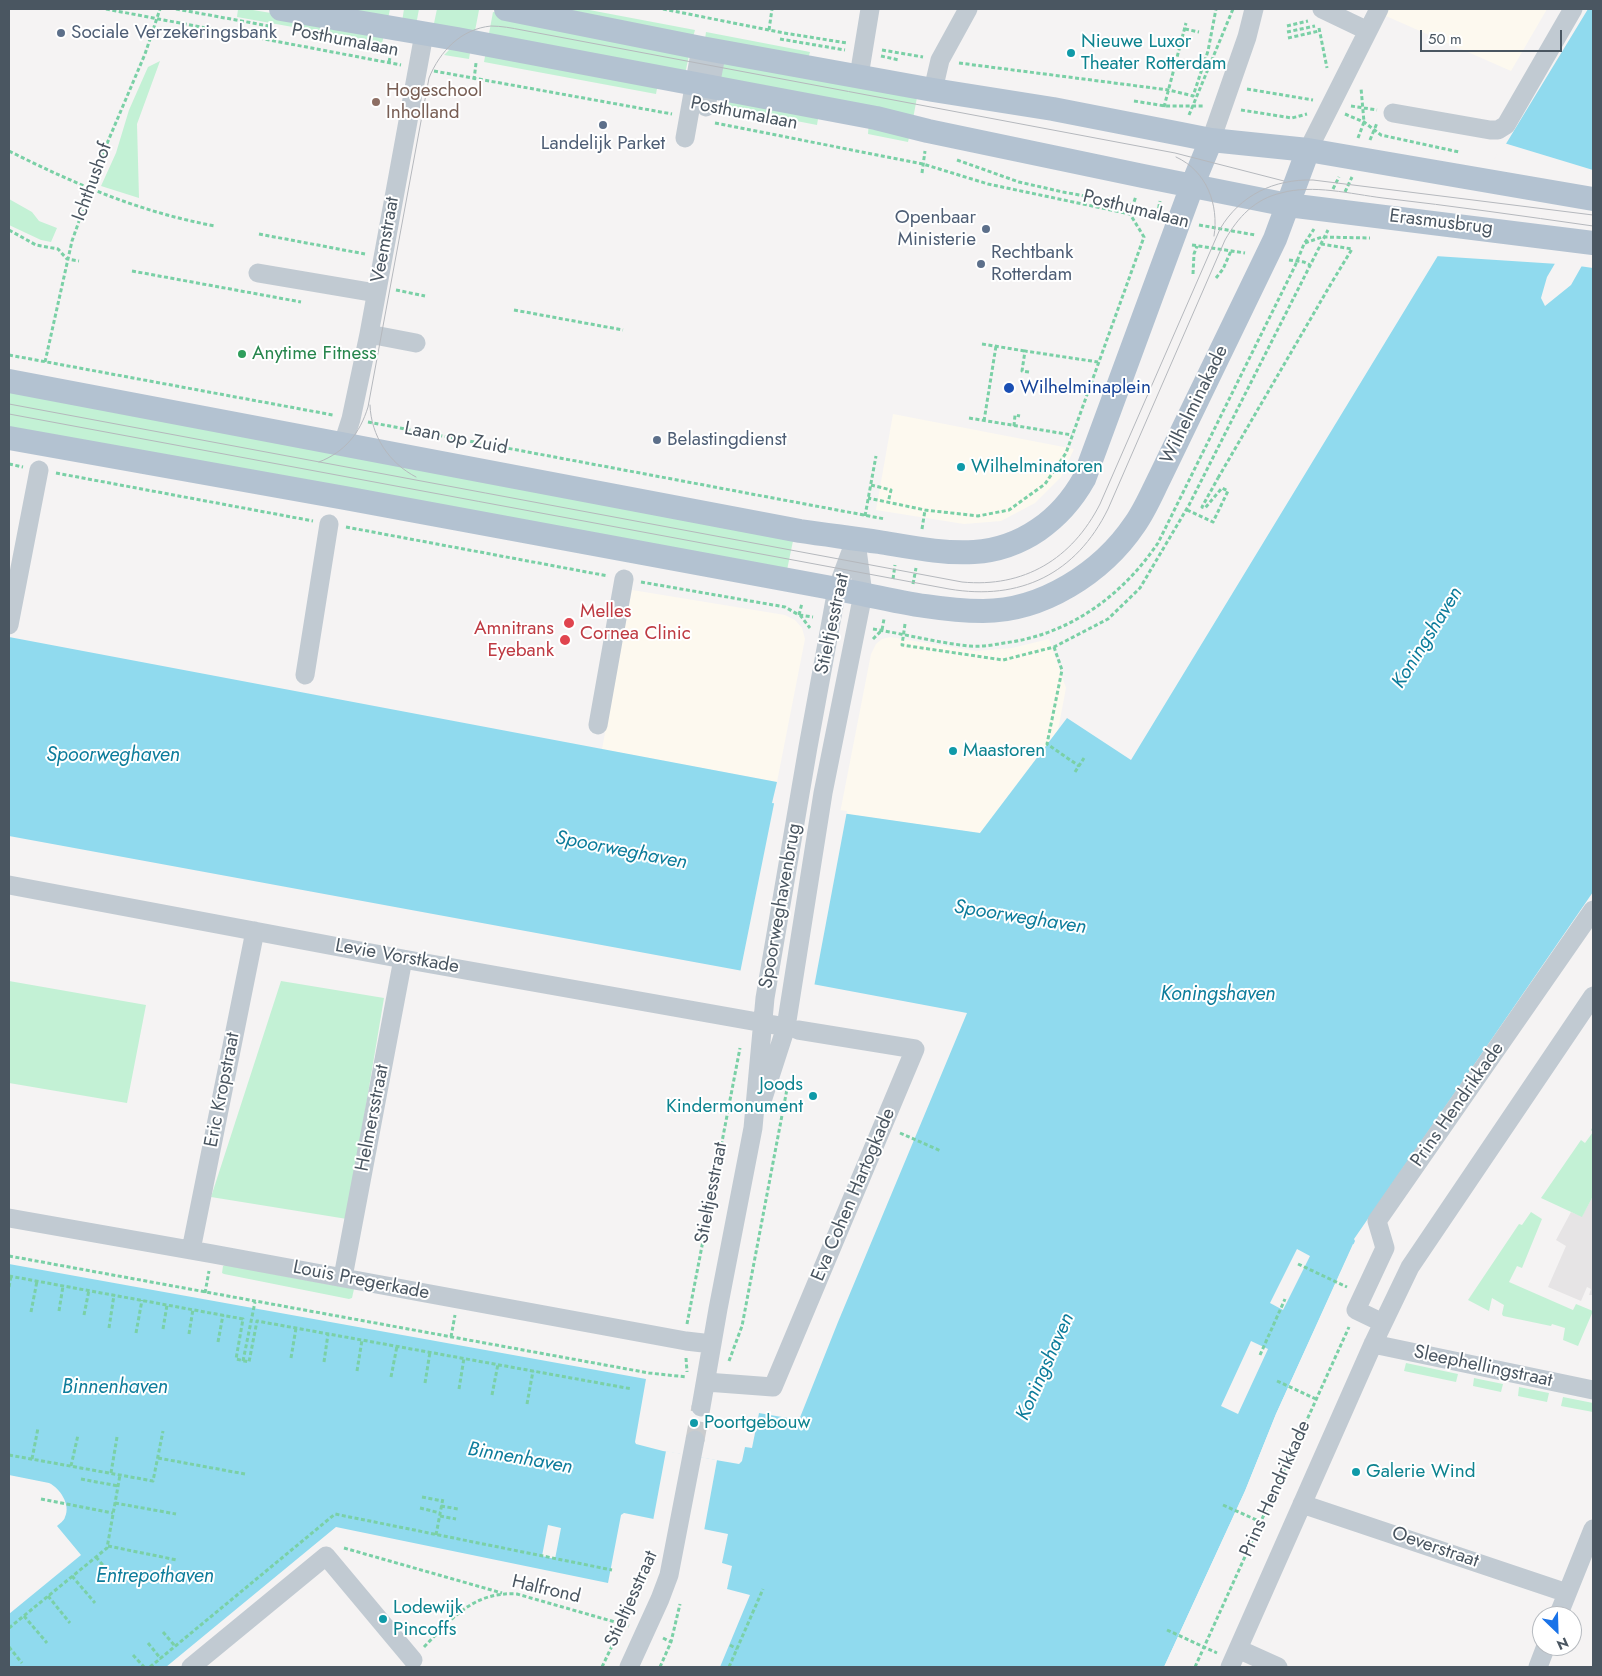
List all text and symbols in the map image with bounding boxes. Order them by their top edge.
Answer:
street label: Posthumalaan [289,19,401,63]
scale bar [1422,20,1564,52]
place label: Sociale Verzekeringsbank [71,22,277,44]
marker: Sociale Verzekeringsbank [55,27,67,39]
text: 50 m [1428,28,1462,50]
place label: Nieuwe Luxor Theater Rotterdam [1081,31,1227,75]
marker: Nieuwe Luxor Theater Rotterdam [1065,47,1077,59]
place label: Hogeschool Inholland [386,80,482,124]
street label: Posthumalaan [688,92,800,136]
marker: Hogeschool Inholland [370,96,382,108]
marker: Landelijk Parket [597,119,609,131]
place label: Landelijk Parket [541,133,665,155]
street label: Ichthushof [68,140,118,224]
street label: Posthumalaan [1080,186,1192,234]
street label: Veemstraat [367,195,405,285]
street label: Erasmusbrug [1388,205,1494,241]
place label: Openbaar Ministerie [895,207,976,251]
marker: Openbaar Ministerie [980,223,992,235]
place label: Rechtbank Rotterdam [991,242,1073,286]
marker: Rechtbank Rotterdam [975,258,987,270]
street label: Wilhelminakade [1156,342,1234,468]
place label: Anytime Fitness [252,343,377,365]
marker: Anytime Fitness [236,348,248,360]
place label: Wilhelminaplein [1020,377,1151,399]
marker: Wilhelminaplein [1002,381,1016,395]
street label: Laan op Zuid [402,418,510,460]
place label: Belastingdienst [667,429,787,451]
marker: Belastingdienst [651,434,663,446]
place label: Wilhelminatoren [971,456,1103,478]
marker: Wilhelminatoren [955,461,967,473]
street label: Stieltjesstraat [811,572,855,676]
water label: Koningshaven [1387,583,1469,693]
place label: Melles Cornea Clinic [580,601,691,645]
marker: Melles Cornea Clinic [562,616,576,630]
place label: Amnitrans Eyebank [474,618,554,662]
marker: Amnitrans Eyebank [558,633,572,647]
place label: Maastoren [963,740,1045,762]
water label: Spoorweghaven [46,744,180,768]
marker: Maastoren [947,745,959,757]
street label: Spoorweghavenbrug [755,822,807,990]
water label: Spoorweghaven [553,826,689,876]
water label: Spoorweghaven [952,896,1088,940]
street label: Levie Vorstkade [333,935,461,979]
water label: Koningshaven [1161,983,1275,1007]
street label: Eric Kropstraat [201,1031,245,1149]
street label: Prins Hendrikkade [1407,1038,1509,1172]
street label: Helmersstraat [351,1063,395,1173]
place label: Joods Kindermonument [666,1074,803,1118]
marker: Joods Kindermonument [807,1090,819,1102]
street label: Eva Cohen Hartogkade [807,1105,901,1285]
street label: Stieltjesstraat [691,1141,733,1245]
street label: Louis Pregerkade [291,1257,431,1305]
water label: Koningshaven [1012,1310,1080,1424]
street label: Sleephellingstraat [1412,1341,1554,1393]
water label: Binnenhaven [62,1376,168,1400]
place label: Poortgebouw [704,1412,810,1434]
marker: Poortgebouw [688,1417,700,1429]
street label: Prins Hendrikkade [1236,1417,1316,1561]
water label: Binnenhaven [466,1438,574,1480]
place label: Galerie Wind [1366,1461,1476,1483]
marker: Galerie Wind [1350,1466,1362,1478]
street label: Oeverstraat [1389,1522,1481,1574]
street label: Stieltjesstraat [601,1548,663,1650]
water label: Entrepothaven [96,1565,214,1589]
street label: Halfrond [509,1571,583,1609]
place label: Lodewijk Pincoffs [393,1597,463,1641]
north arrow [1532,1606,1582,1656]
marker: Lodewijk Pincoffs [377,1613,389,1625]
text: N [1554,1632,1572,1655]

